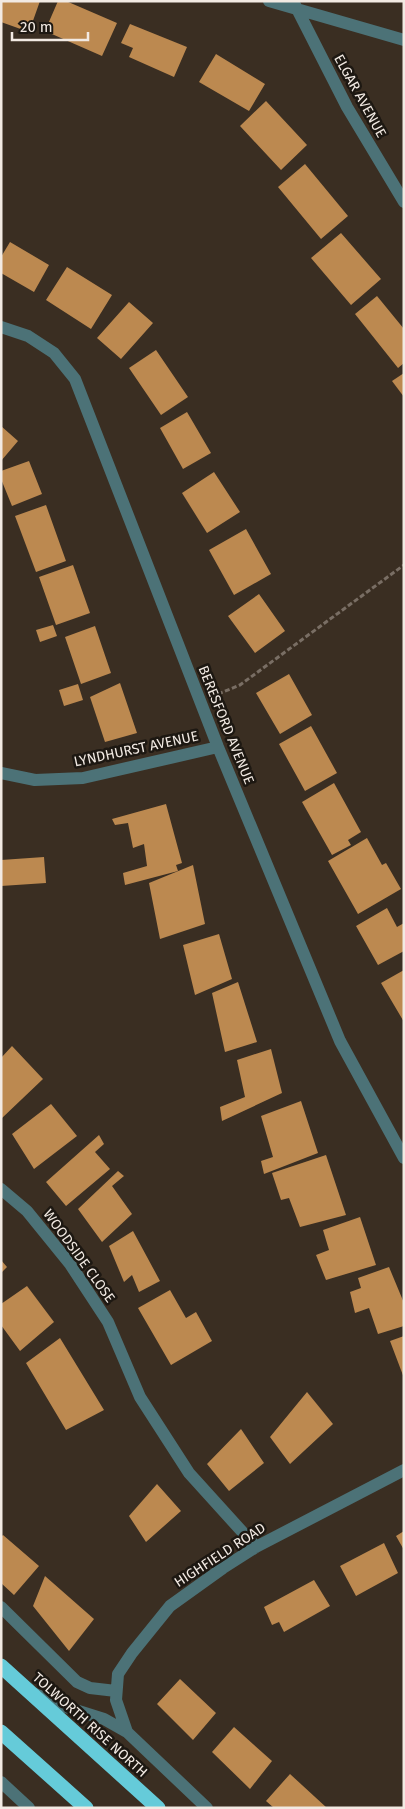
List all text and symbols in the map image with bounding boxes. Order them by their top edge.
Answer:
scale bar [12,10,89,42]
text: 20 m [20,18,53,36]
street label: ELGAR AVENUE [330,52,390,140]
street label: BERESFORD AVENUE [194,663,258,787]
street label: LYNDHURST AVENUE [72,727,200,771]
street label: WOODSIDE CLOSE [40,1206,118,1306]
street label: HIGHFIELD ROAD [171,1519,269,1591]
street label: TOLWORTH RISE NORTH [29,1669,151,1781]

